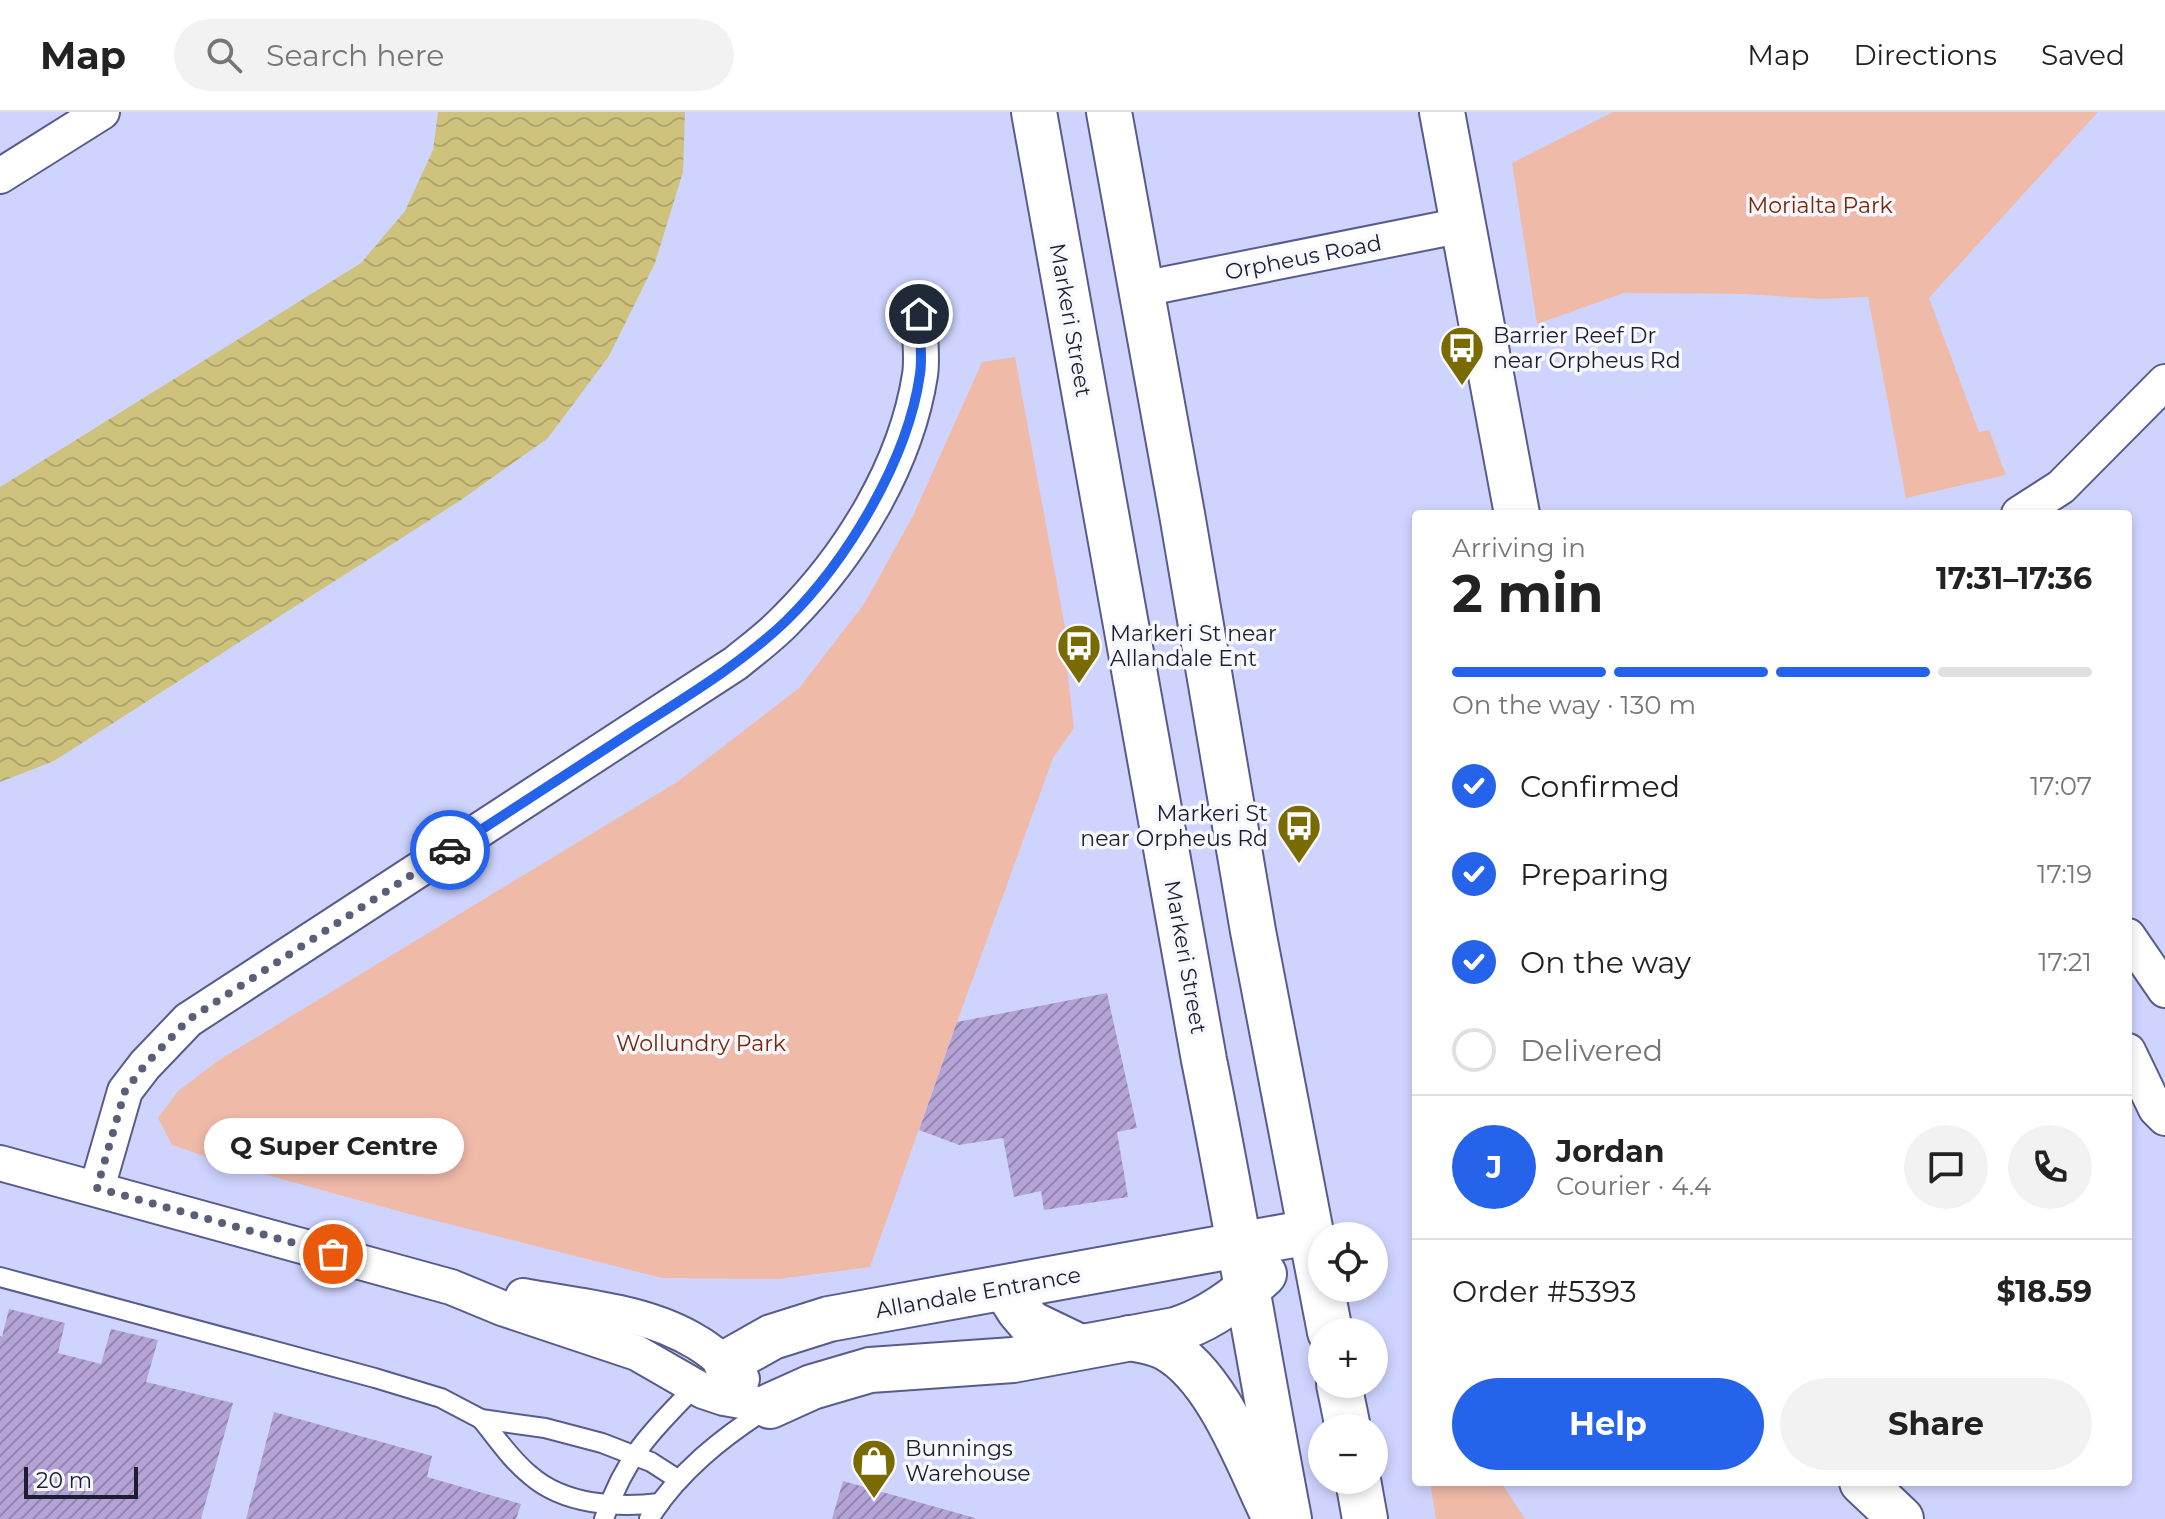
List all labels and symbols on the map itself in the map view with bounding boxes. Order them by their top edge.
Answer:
park label: Morialta Park [1747,192,1894,219]
street label: Orpheus Road [1222,229,1384,286]
street label: Markeri Street [1044,241,1097,399]
pin [885,280,953,348]
place label: Barrier Reef Dr near Orpheus Rd [1493,322,1681,374]
bus stop icon: Barrier Reef Dr near Orpheus Rd [1438,324,1486,387]
place label: Markeri St near Allandale Ent [1110,620,1277,672]
bus stop icon: Markeri St near Allandale Ent [1055,622,1103,685]
place label: Markeri St near Orpheus Rd [1080,800,1268,852]
bus stop icon: Markeri St near Orpheus Rd [1275,802,1323,865]
courier [410,810,490,890]
street label: Markeri Street [1159,878,1212,1036]
park label: Wollundry Park [616,1030,787,1057]
callout: Q Super Centre [203,1118,463,1174]
pin [299,1220,367,1288]
street label: Allandale Entrance [873,1261,1083,1324]
place label: Bunnings Warehouse [905,1435,1031,1487]
shop icon: Bunnings Warehouse [850,1437,898,1500]
scale bar [24,1463,138,1499]

